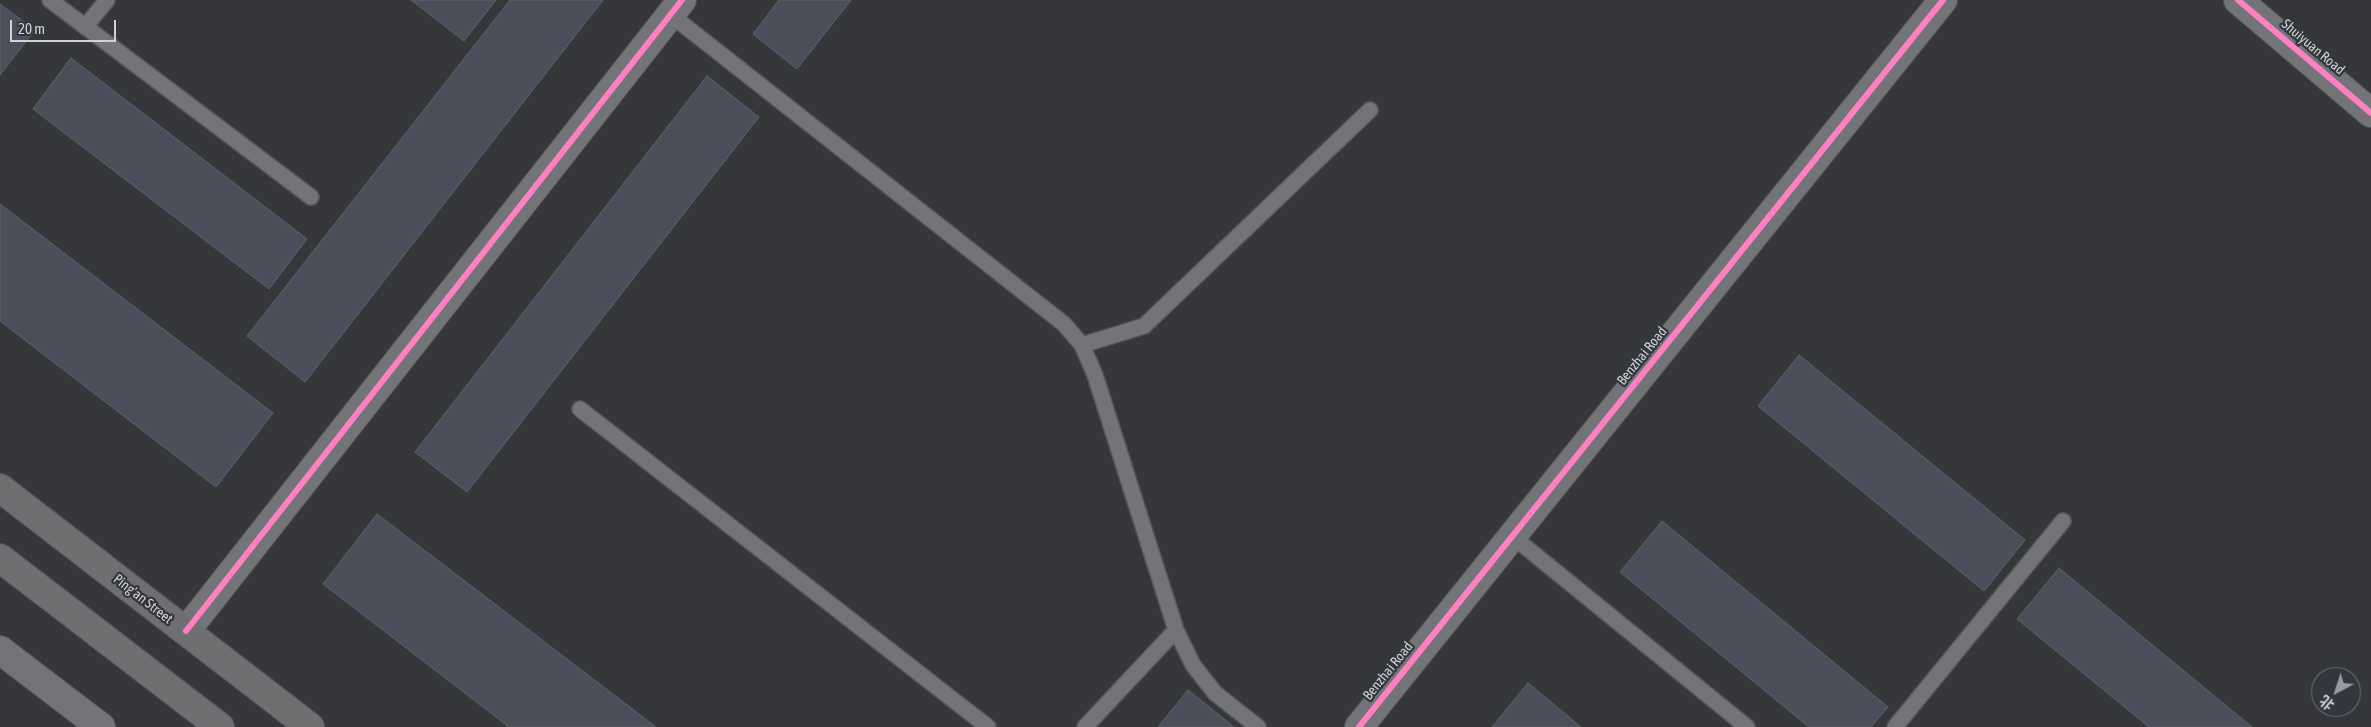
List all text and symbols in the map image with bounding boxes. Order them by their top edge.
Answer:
scale bar [12,10,119,42]
street label: Shuiyuan Road [2278,16,2348,78]
text: 20 m [18,20,45,37]
street label: Benzhai Road [1613,324,1671,388]
street label: Ping'an Street [110,571,176,627]
street label: Benzhai Road [1359,639,1417,703]
north arrow [2311,667,2361,717]
text: 北 [2316,692,2338,713]

